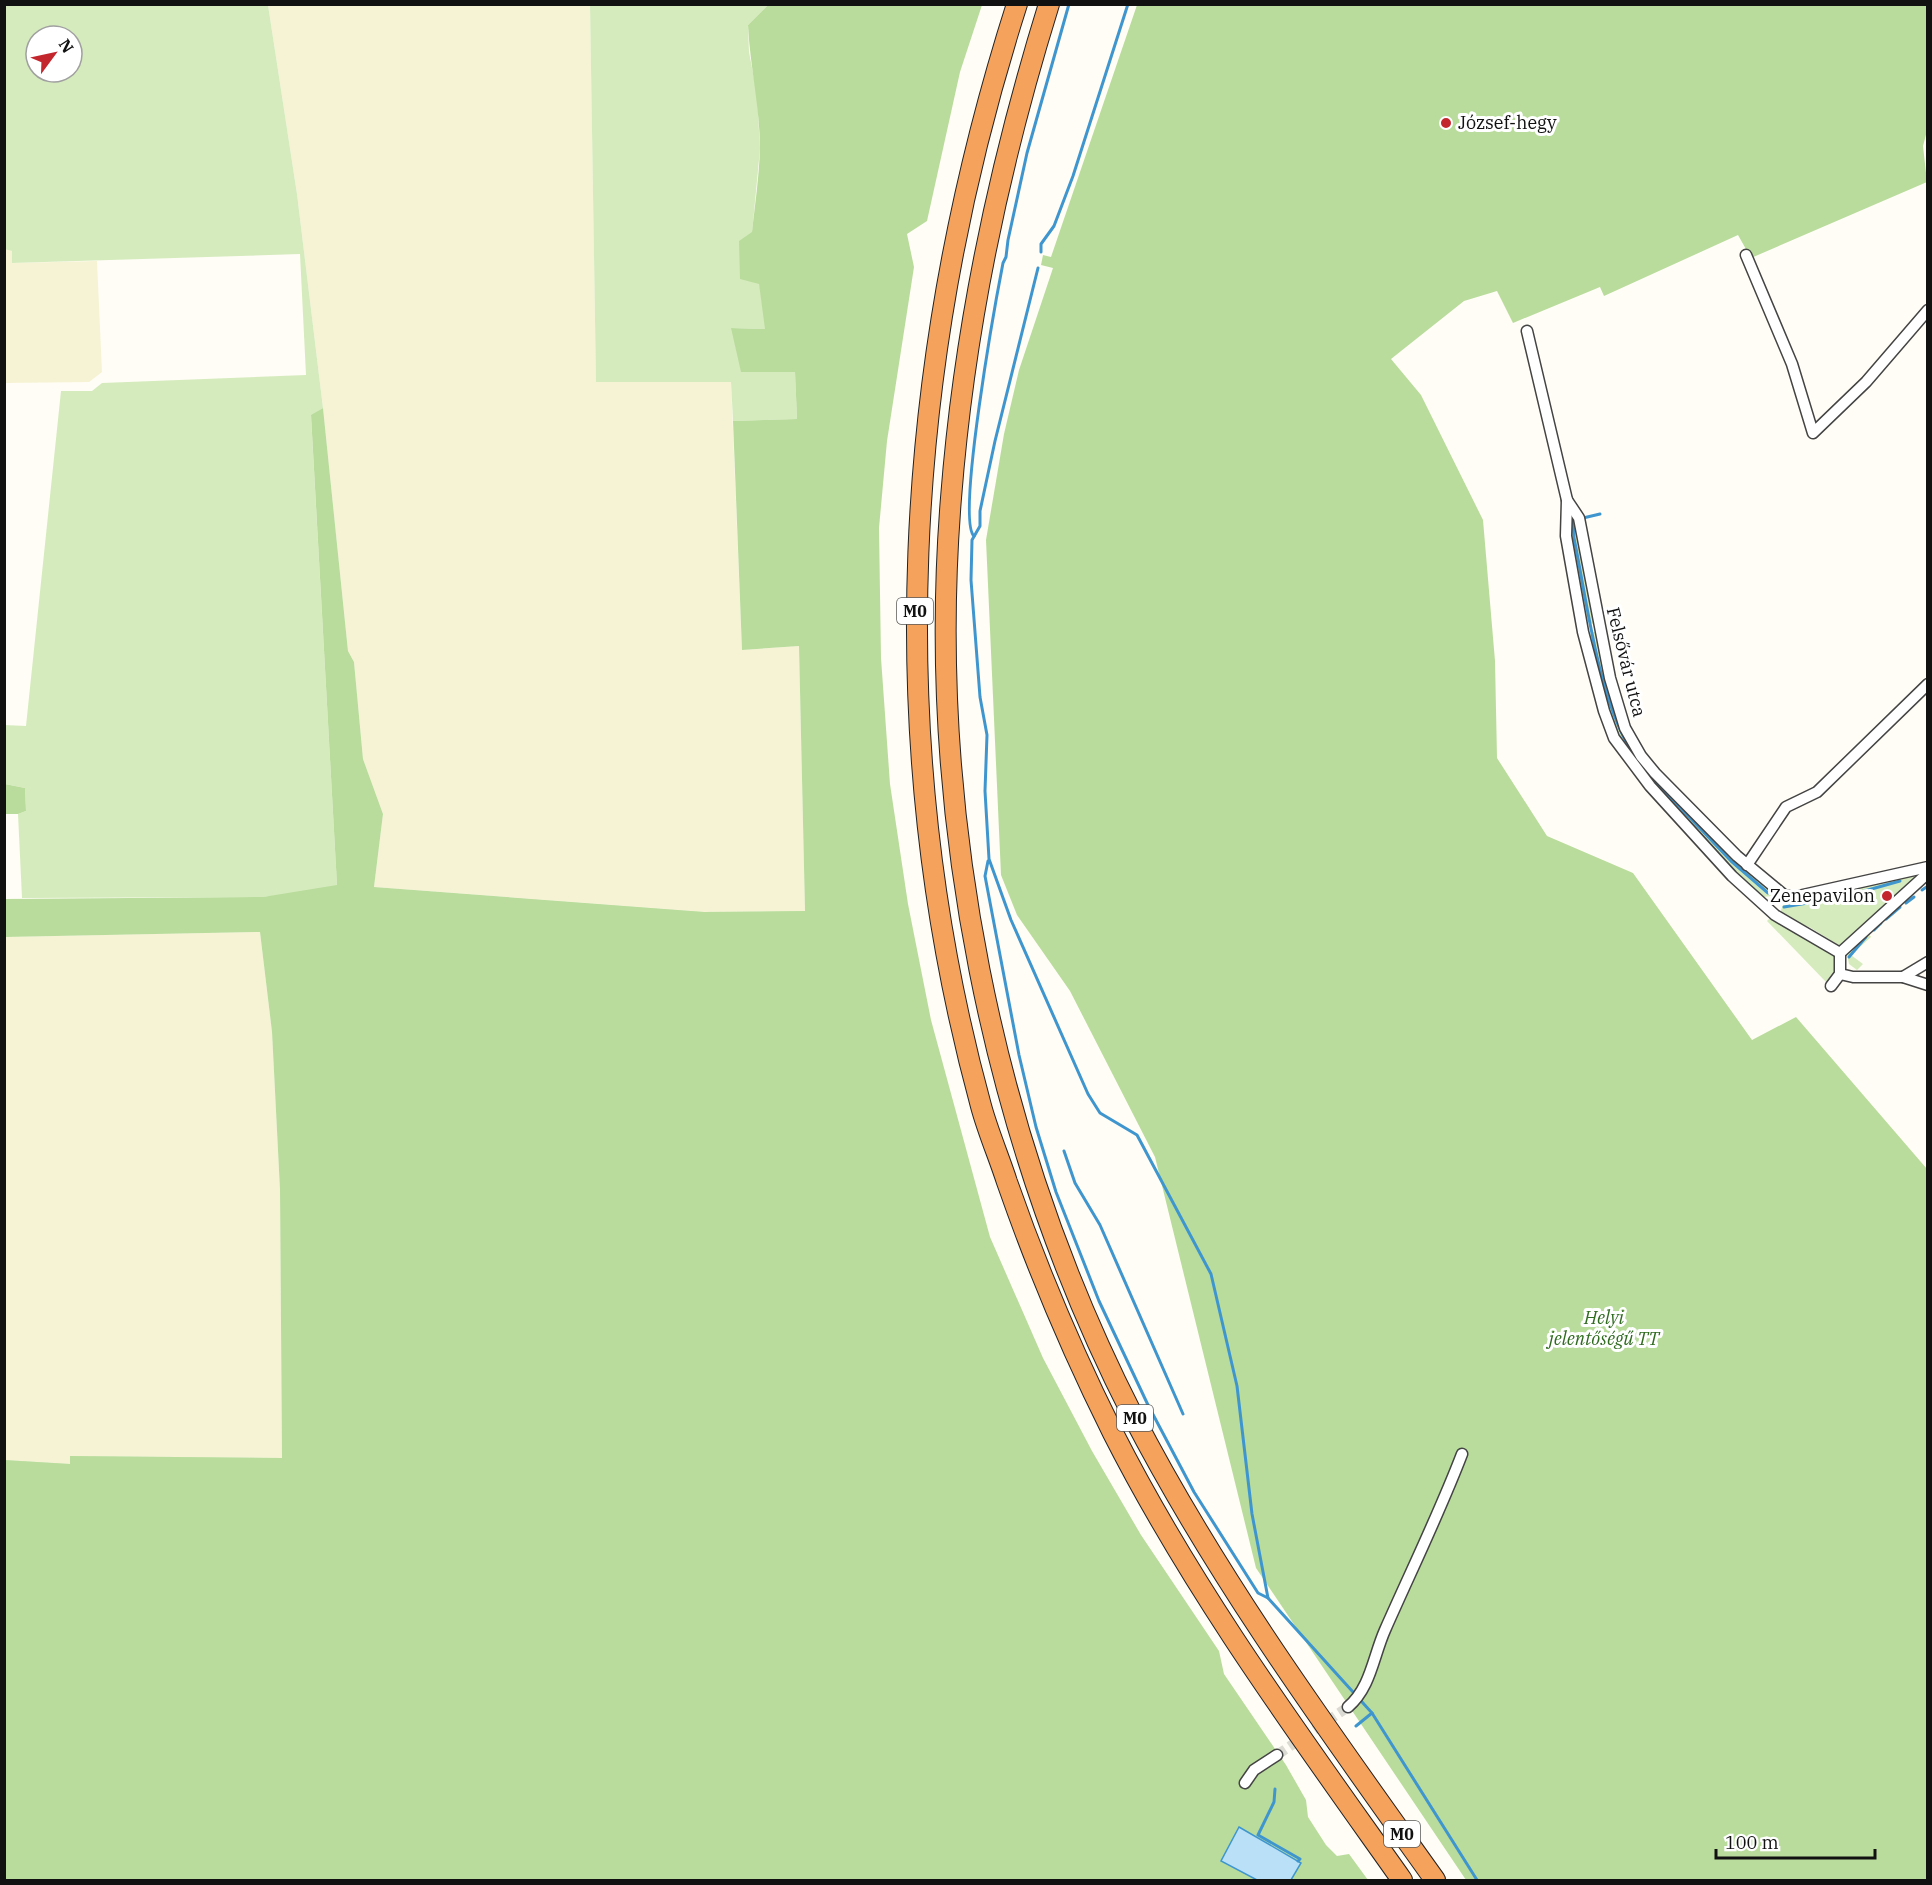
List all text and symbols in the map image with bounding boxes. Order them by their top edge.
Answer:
north arrow [24,24,84,84]
text: N [55,35,78,57]
place label: József-hegy [1458,111,1557,134]
marker: József-hegy [1439,116,1453,130]
road number: M0 [897,598,933,624]
street label: Felsővár utca [1602,605,1651,719]
place label: Zenepavilon [1770,884,1875,907]
marker: Zenepavilon [1880,889,1894,903]
park label: Helyi jelentőségű TT [1546,1306,1661,1350]
road number: M0 [1117,1405,1153,1431]
road number: M0 [1384,1821,1420,1847]
scale bar [1716,1822,1875,1860]
text: 100 m [1725,1831,1779,1854]

